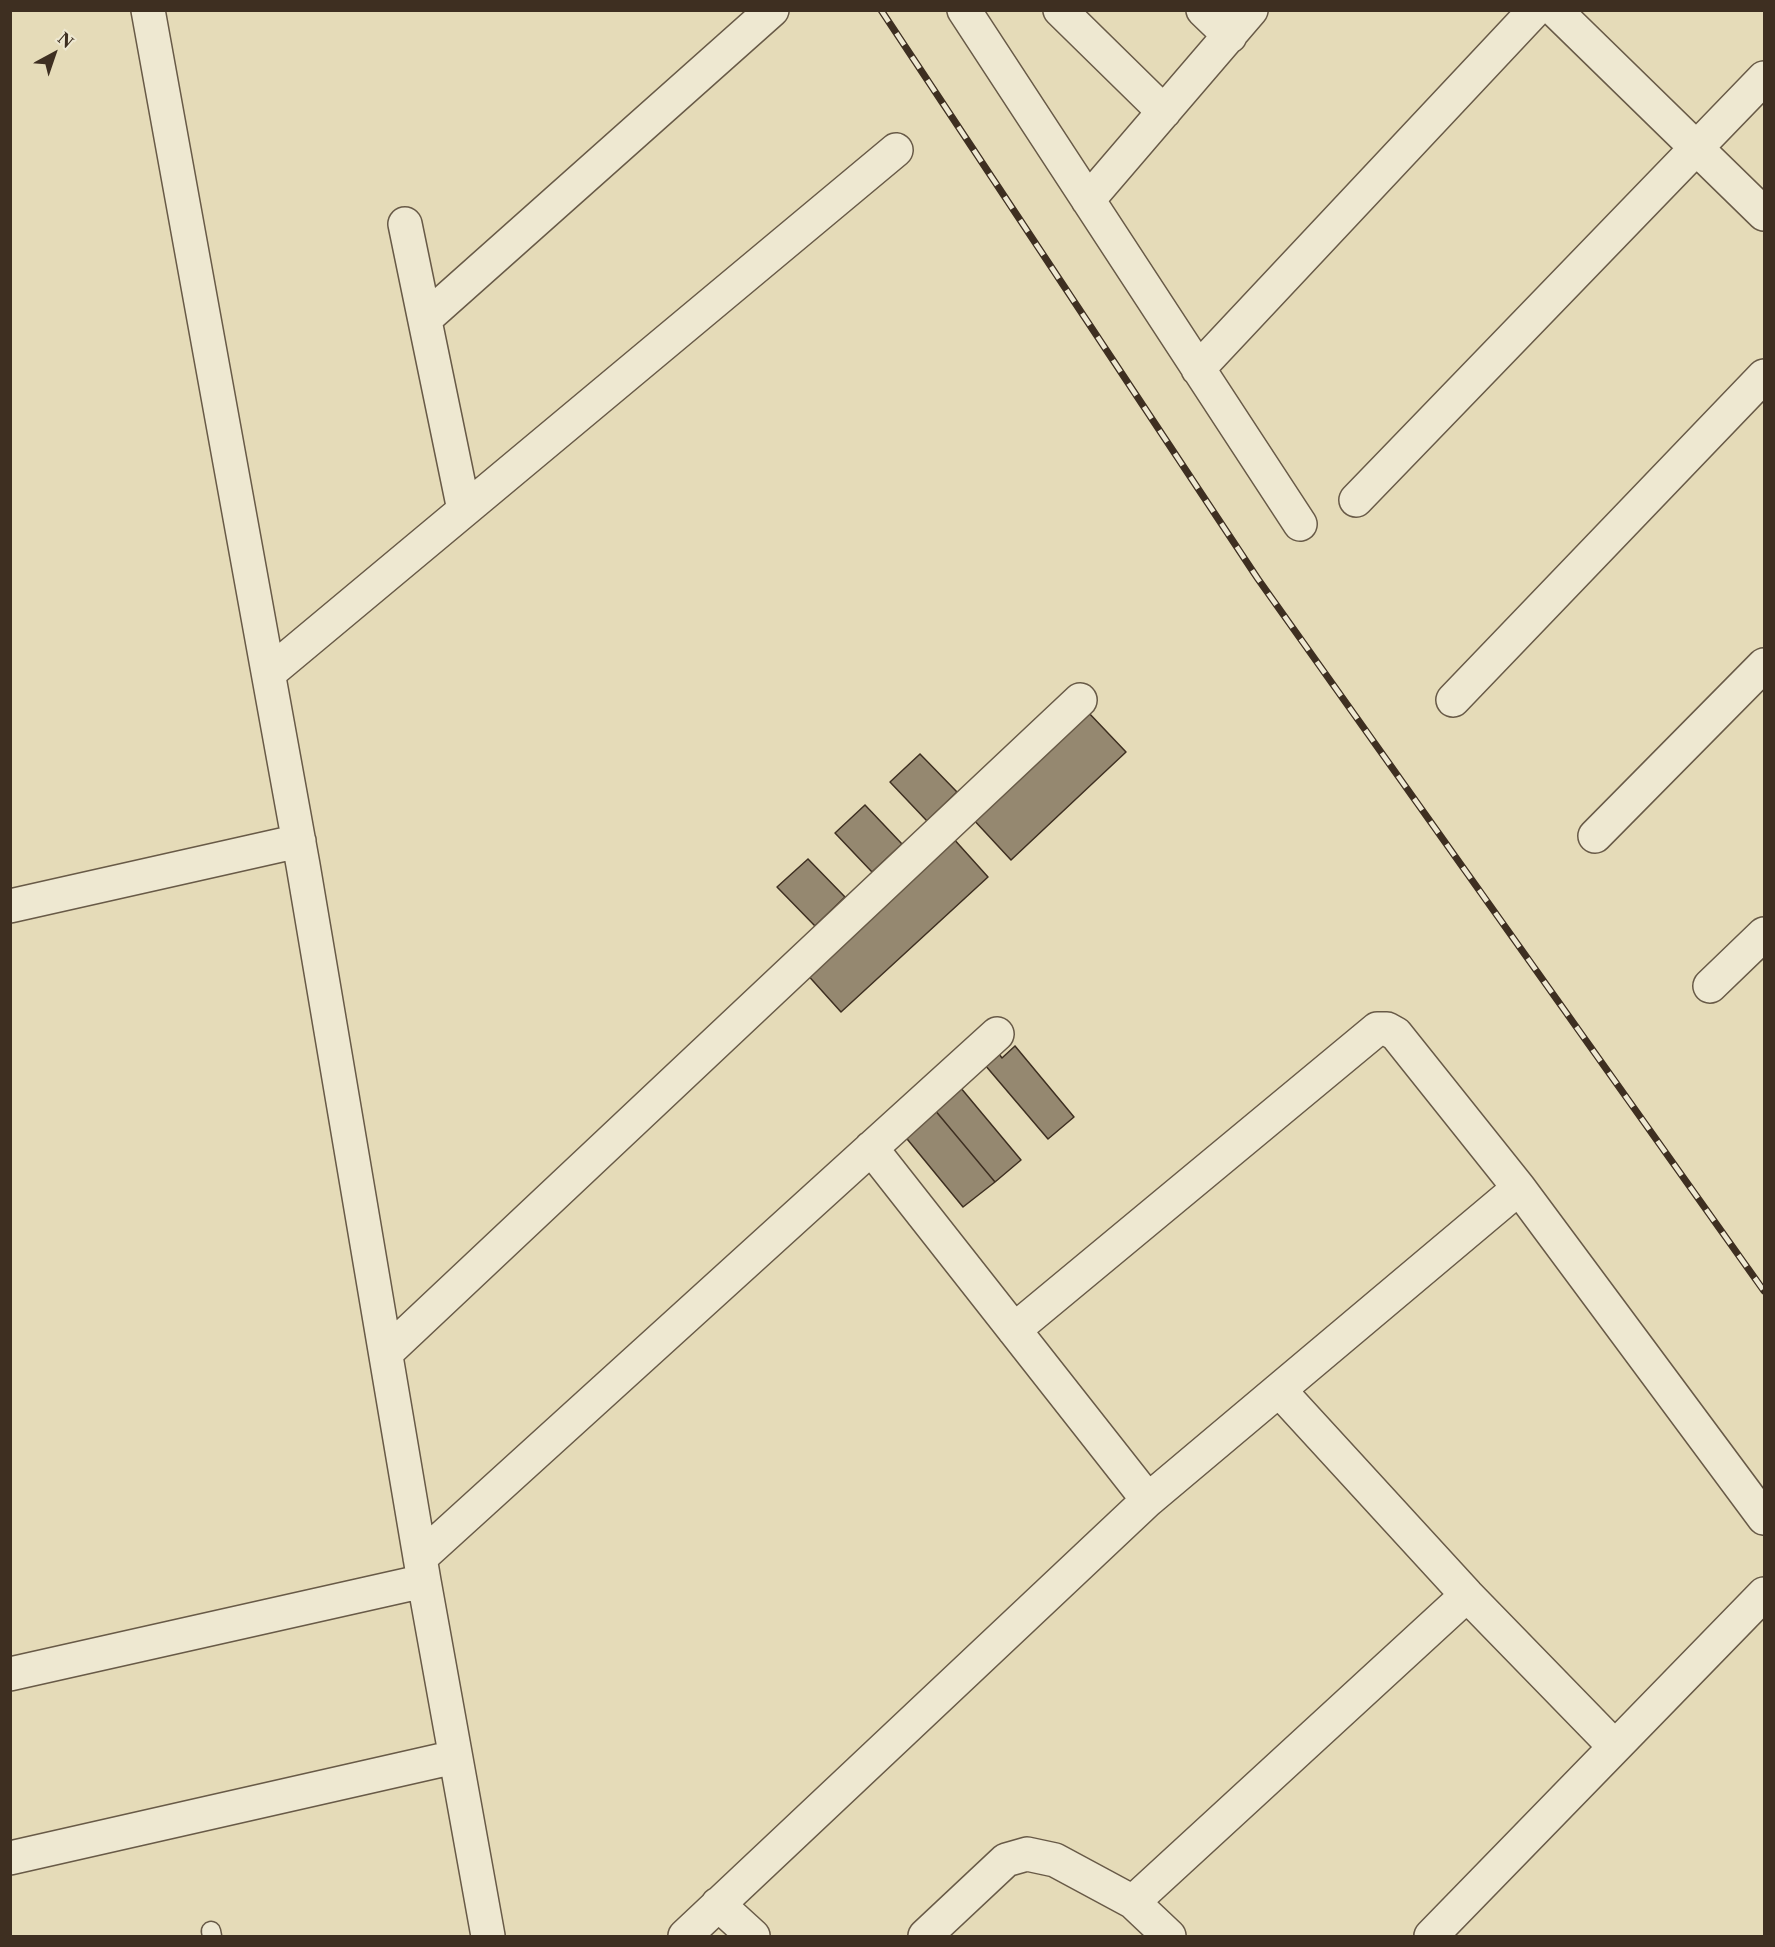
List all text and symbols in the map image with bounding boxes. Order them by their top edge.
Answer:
north arrow [24,24,84,84]
text: N [54,28,77,52]

